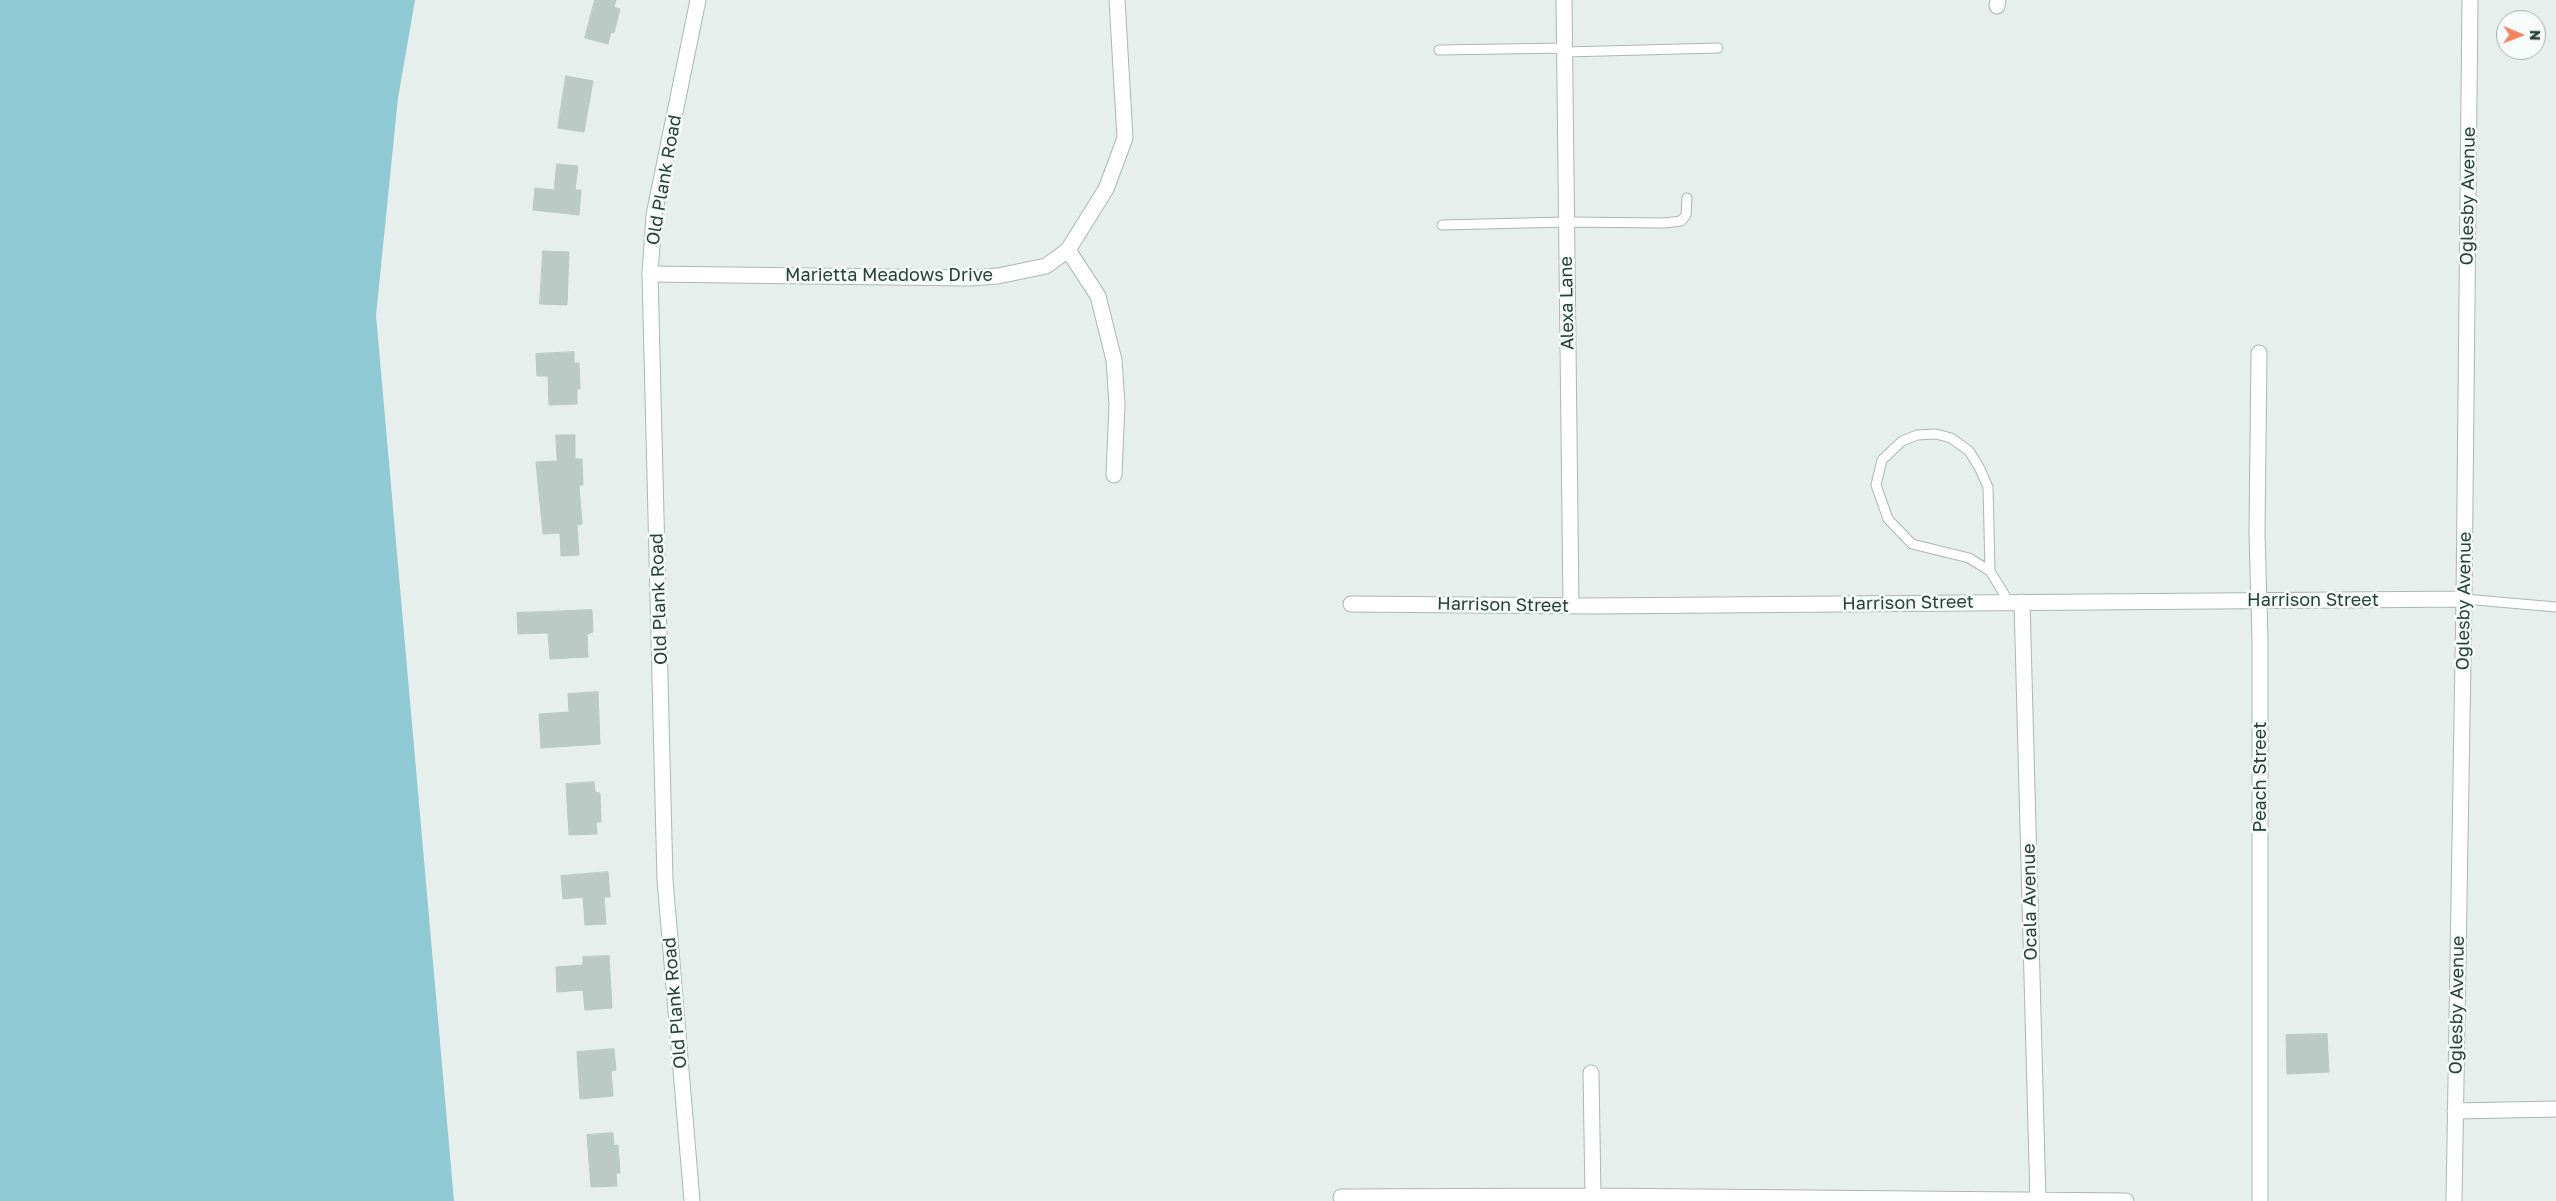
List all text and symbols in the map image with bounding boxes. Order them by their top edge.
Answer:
north arrow [2496,10,2546,60]
text: N [2527,30,2544,41]
street label: Old Plank Road [642,113,686,247]
street label: Oglesby Avenue [2456,126,2480,266]
street label: Alexa Lane [1555,256,1579,350]
street label: Marietta Meadows Drive [785,264,993,286]
street label: Oglesby Avenue [2452,531,2476,671]
street label: Old Plank Road [646,533,672,665]
street label: Harrison Street [2247,589,2379,611]
street label: Harrison Street [1842,591,1974,615]
street label: Harrison Street [1437,593,1569,617]
street label: Peach Street [2249,722,2271,832]
street label: Ocala Avenue [2018,843,2042,961]
street label: Oglesby Avenue [2445,935,2469,1075]
street label: Old Plank Road [658,936,692,1070]

